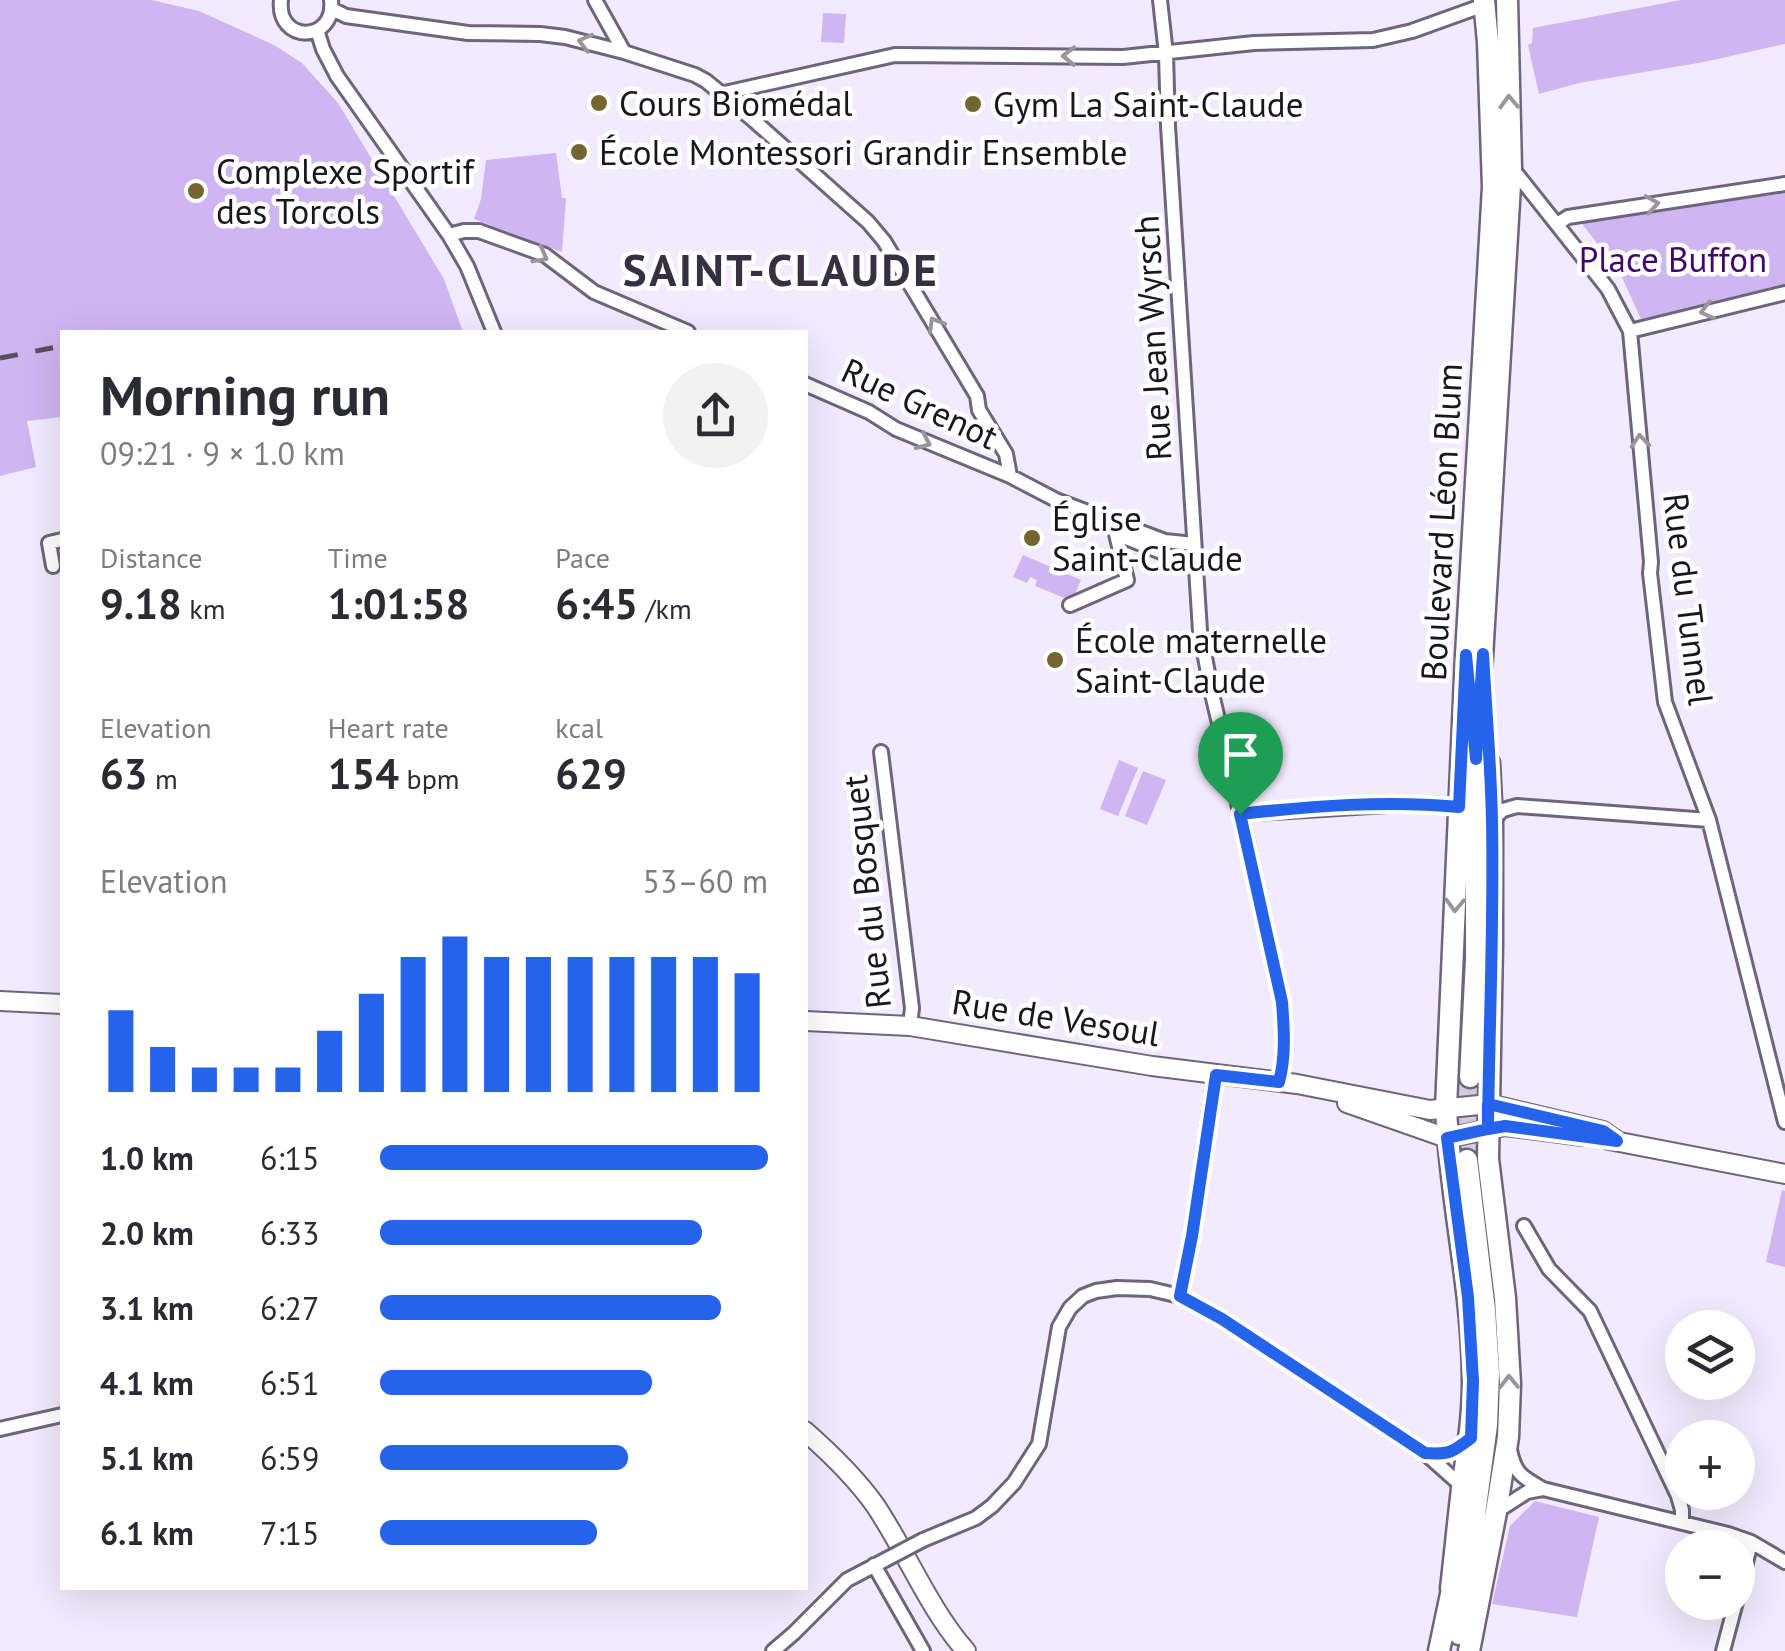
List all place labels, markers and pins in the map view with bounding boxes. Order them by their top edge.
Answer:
place label: Cours Biomédal [619,80,853,126]
place label: Gym La Saint-Claude [993,81,1303,127]
marker: Cours Biomédal [588,92,610,114]
marker: Gym La Saint-Claude [962,93,984,115]
place label: École Montessori Grandir Ensemble [599,129,1128,175]
marker: École Montessori Grandir Ensemble [568,141,590,163]
place label: Complexe Sportif des Torcols [216,148,476,234]
marker: Complexe Sportif des Torcols [185,180,207,202]
place label: Église Saint-Claude [1052,495,1243,581]
marker: Église Saint-Claude [1021,527,1043,549]
place label: École maternelle Saint-Claude [1075,617,1327,703]
marker: École maternelle Saint-Claude [1044,649,1066,671]
pin [1198,712,1283,815]

